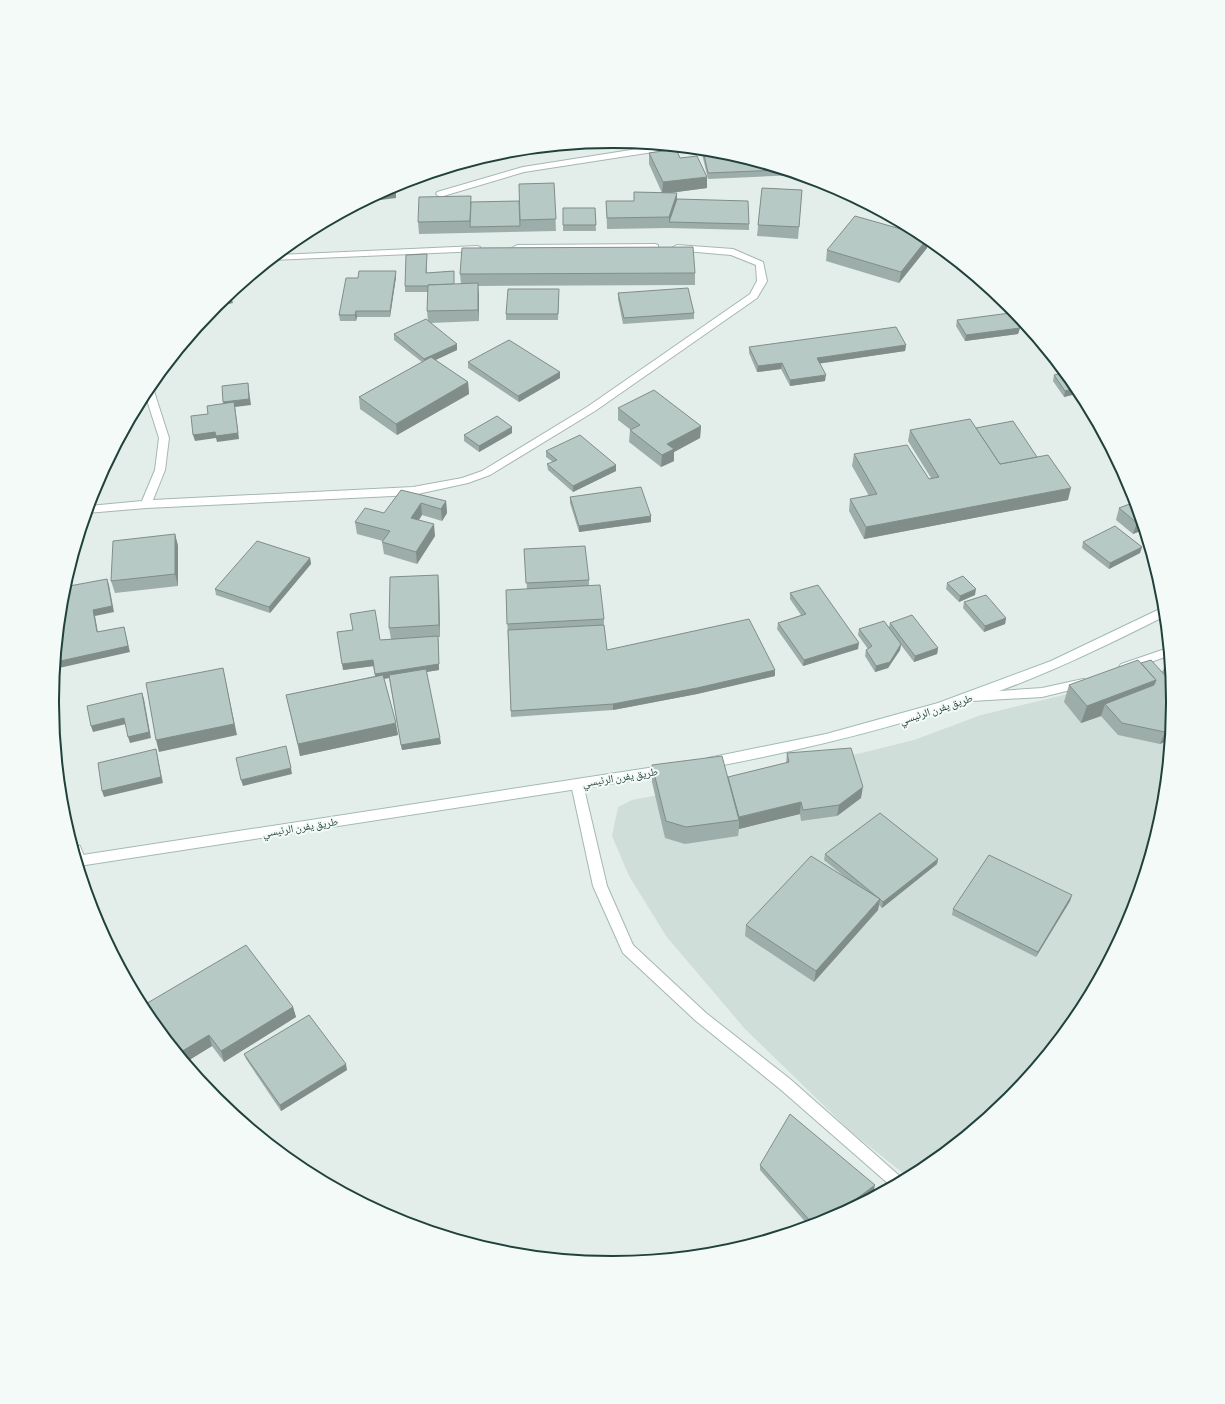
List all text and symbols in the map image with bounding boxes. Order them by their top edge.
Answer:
street label: طريق يفرن الرئيسي [898,692,975,729]
street label: طريق يفرن الرئيسي [582,766,659,792]
street label: طريق يفرن الرئيسي [262,816,339,842]

